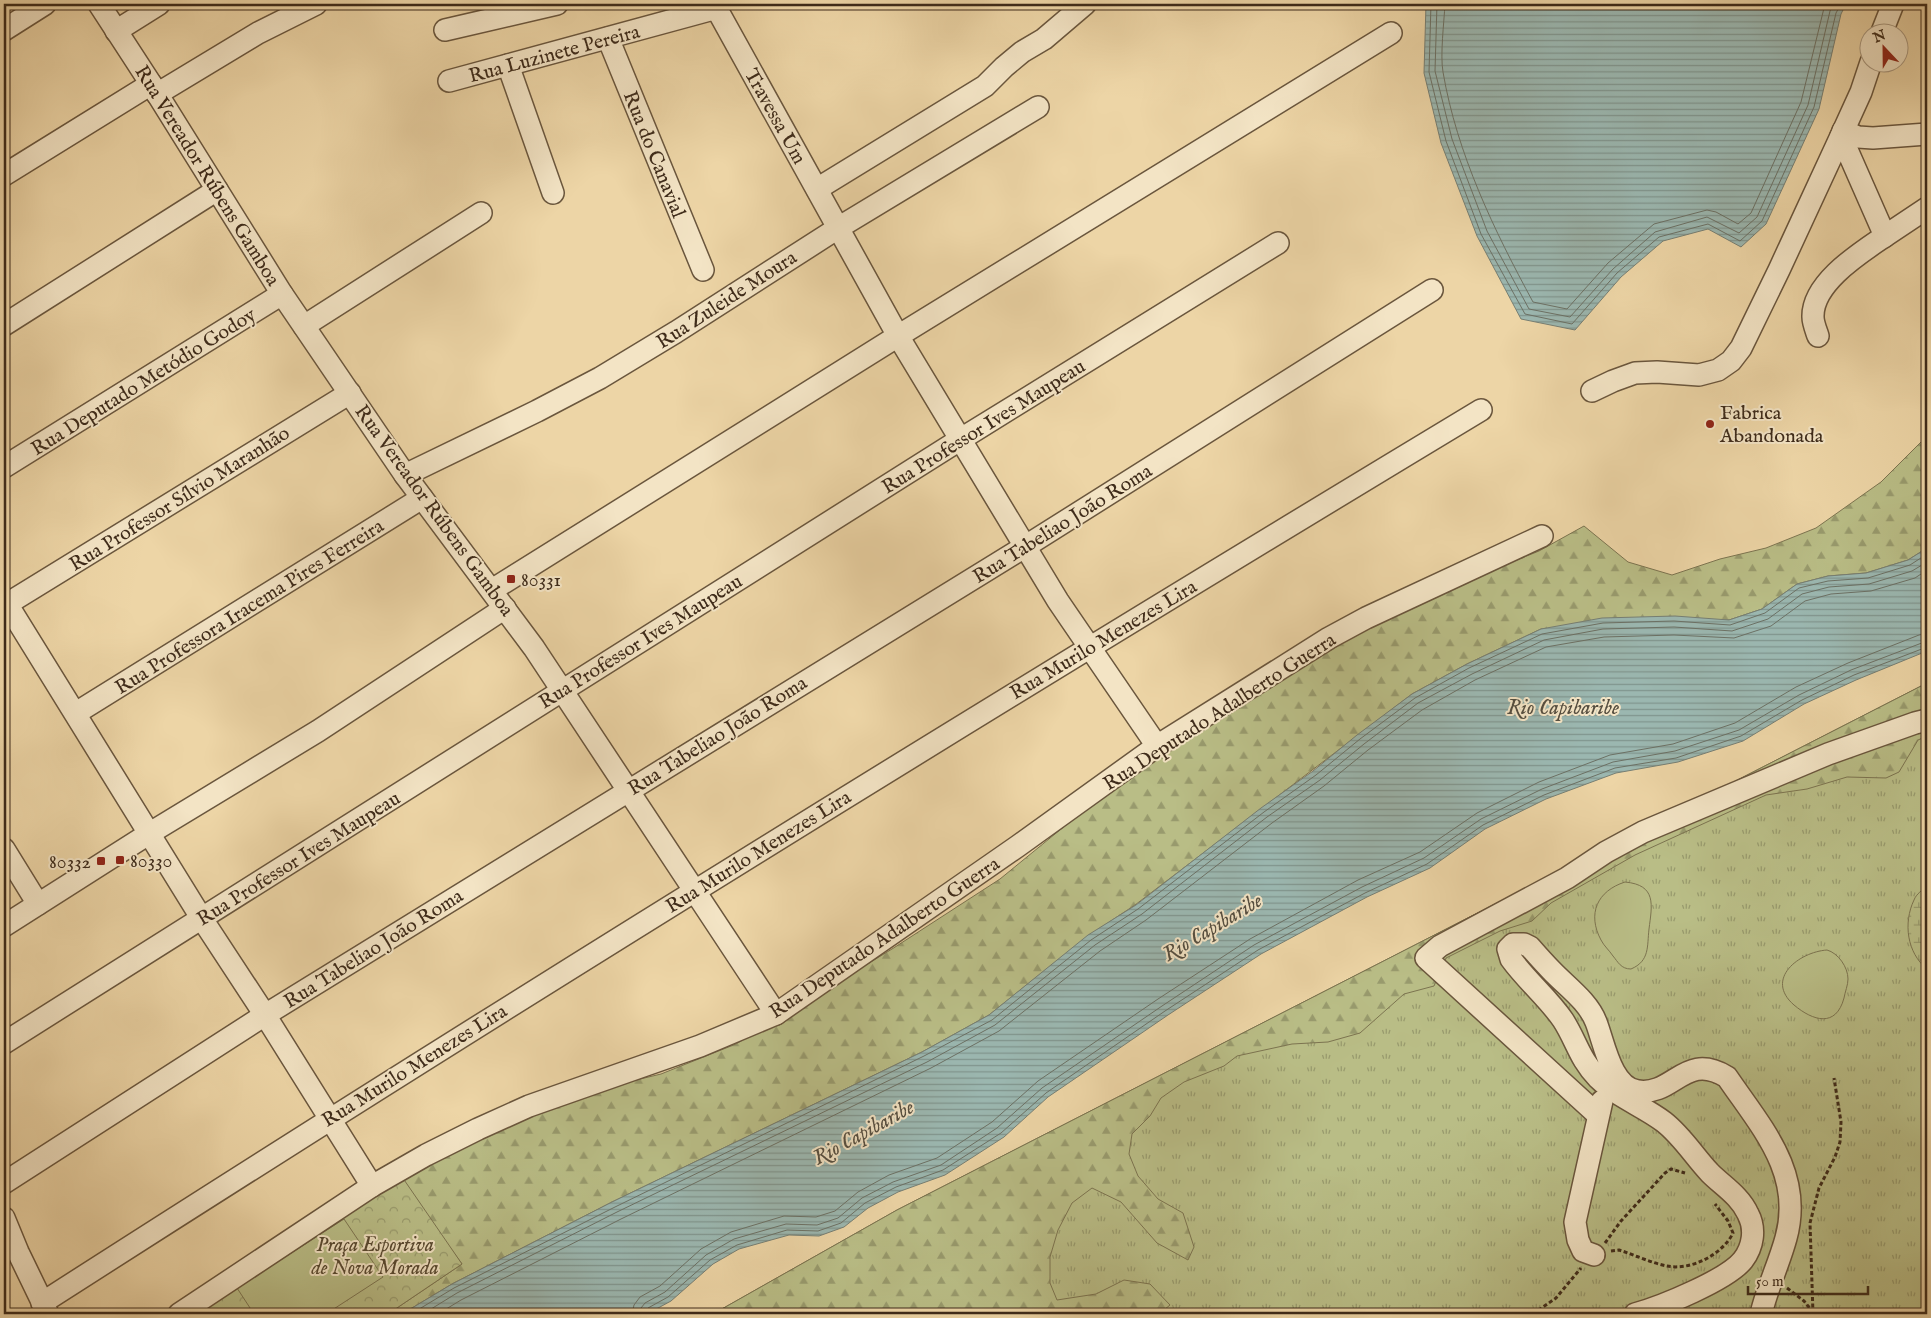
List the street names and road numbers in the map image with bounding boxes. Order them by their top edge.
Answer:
street label: Rua Luzinete Pereira [466,19,643,89]
street label: Rua Vereador Rúbens Gamboa [128,61,285,291]
street label: Travessa Um [738,64,811,169]
street label: Rua do Canavial [617,87,691,222]
street label: Rua Zuleide Moura [652,245,802,355]
street label: Rua Deputado Metódio Godoy [27,303,261,462]
street label: Rua Professor Ives Maupeau [877,354,1090,500]
street label: Rua Vereador Rúbens Gamboa [349,400,519,622]
street label: Rua Professor Sílvio Maranhão [65,421,295,577]
street label: Rua Tabeliao João Roma [968,459,1157,590]
street label: Rua Professora Iracema Pires Ferreira [111,514,389,701]
street label: Rua Professor Ives Maupeau [534,569,747,715]
street label: Rua Murilo Menezes Lira [1006,574,1202,706]
street label: Rua Deputado Adalberto Guerra [1099,627,1341,797]
street label: Rua Tabeliao João Roma [623,671,812,802]
street label: Rua Murilo Menezes Lira [662,785,856,919]
street label: Rua Professor Ives Maupeau [192,786,405,932]
street label: Rua Deputado Adalberto Guerra [765,852,1005,1025]
street label: Rua Tabeliao João Roma [279,884,468,1015]
street label: Rua Murilo Menezes Lira [318,999,512,1133]

